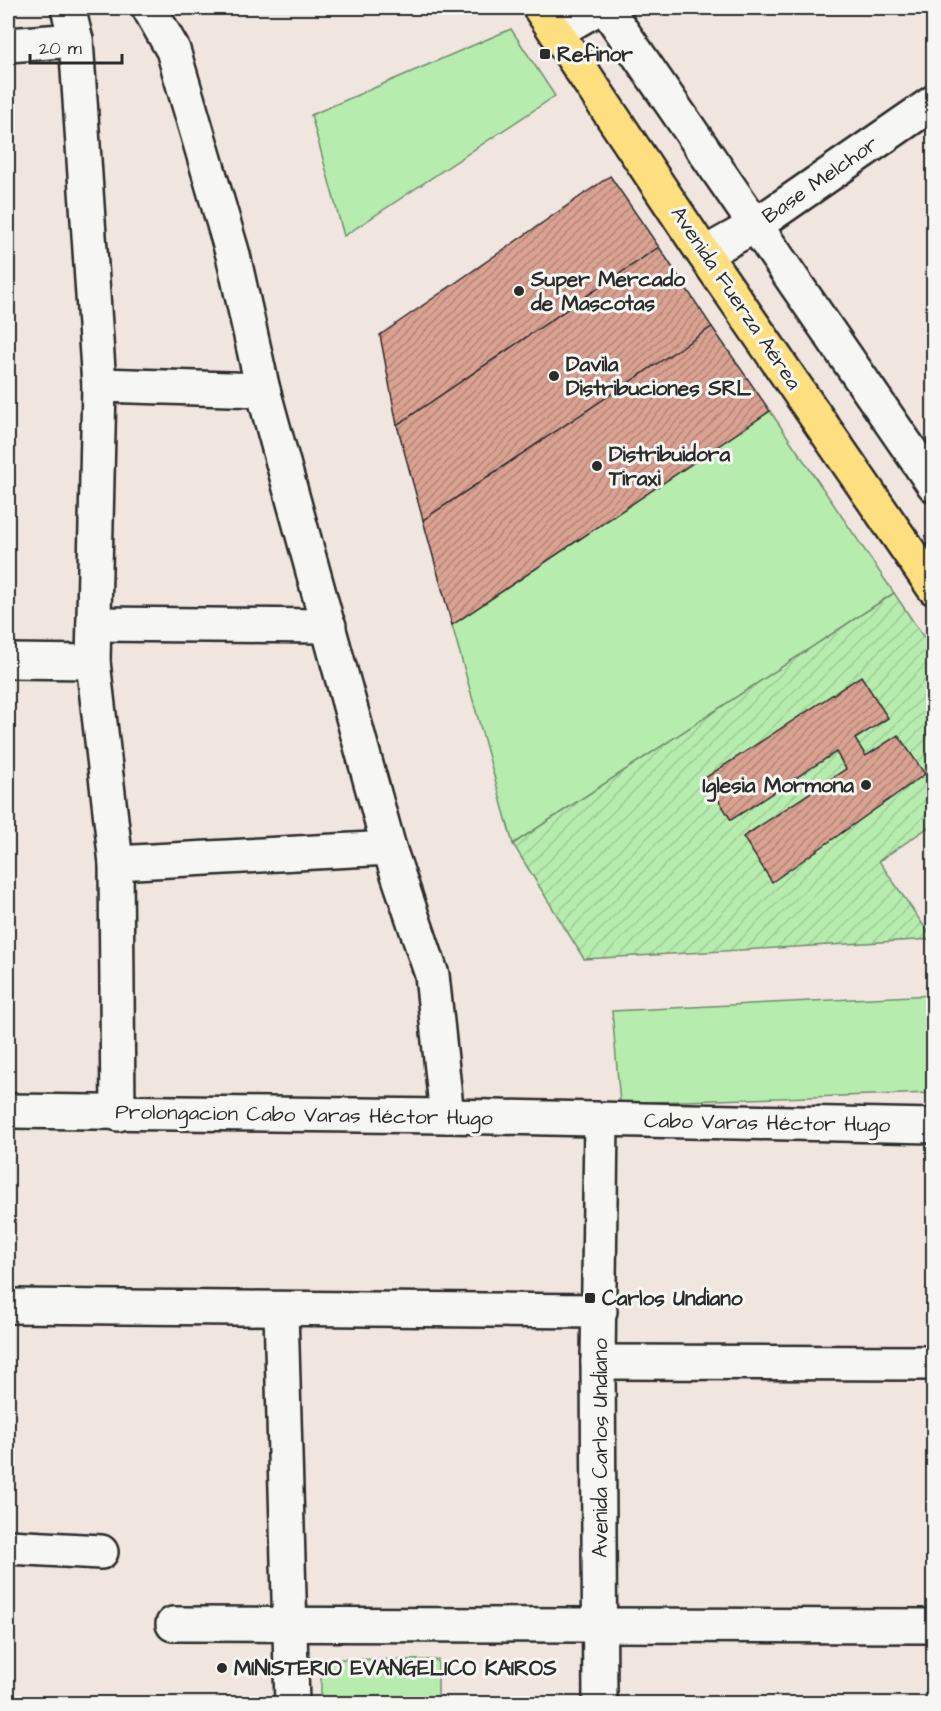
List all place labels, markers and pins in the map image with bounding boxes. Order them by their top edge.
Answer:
place label: Refinor [557,40,633,69]
marker: Refinor [538,47,552,61]
place label: Super Mercado de Mascotas [530,265,685,318]
marker: Super Mercado de Mascotas [512,284,526,298]
place label: Davila Distribuciones SRL [566,350,752,403]
marker: Davila Distribuciones SRL [547,369,561,383]
place label: Distribuidora Tiraxi [608,440,730,493]
marker: Distribuidora Tiraxi [590,459,604,473]
place label: Iglesia Mormona [702,771,854,802]
marker: Iglesia Mormona [859,778,873,792]
place label: Carlos Undiano [602,1284,743,1313]
marker: Carlos Undiano [583,1291,597,1305]
place label: MINISTERIO EVANGELICO KAIROS [234,1654,557,1683]
marker: MINISTERIO EVANGELICO KAIROS [215,1661,229,1675]

